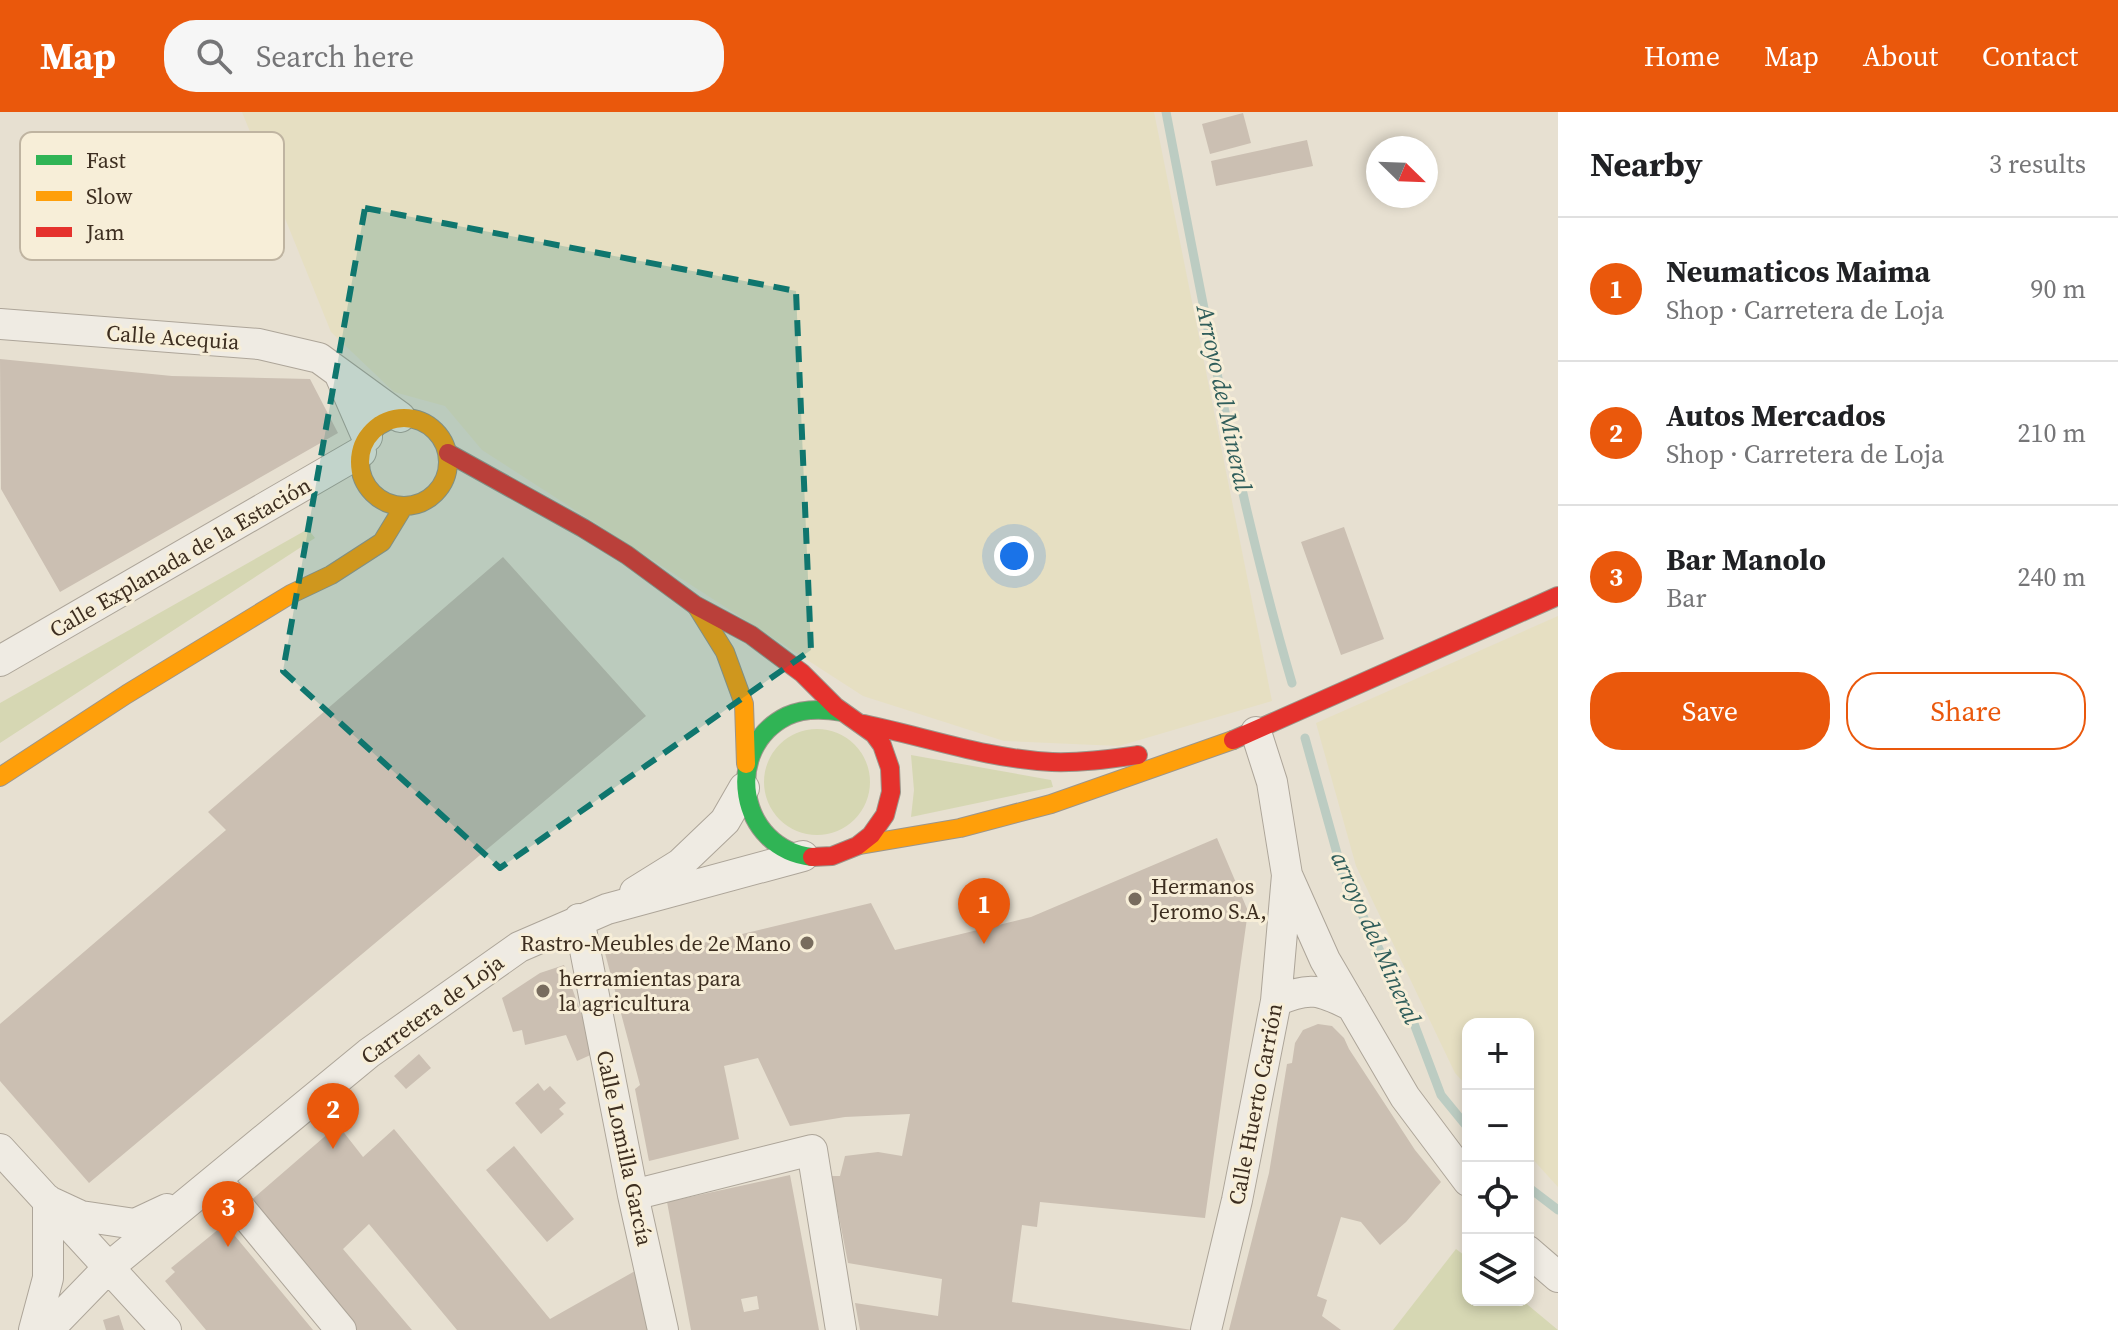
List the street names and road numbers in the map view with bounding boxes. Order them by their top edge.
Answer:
street label: Calle Acequia [105,317,241,357]
street label: Calle Explanada de la Estación [44,470,316,644]
street label: Carretera de Loja [355,947,510,1071]
street label: Calle Huerto Carrión [1221,1001,1289,1207]
street label: Calle Lomilla García [590,1048,661,1249]

